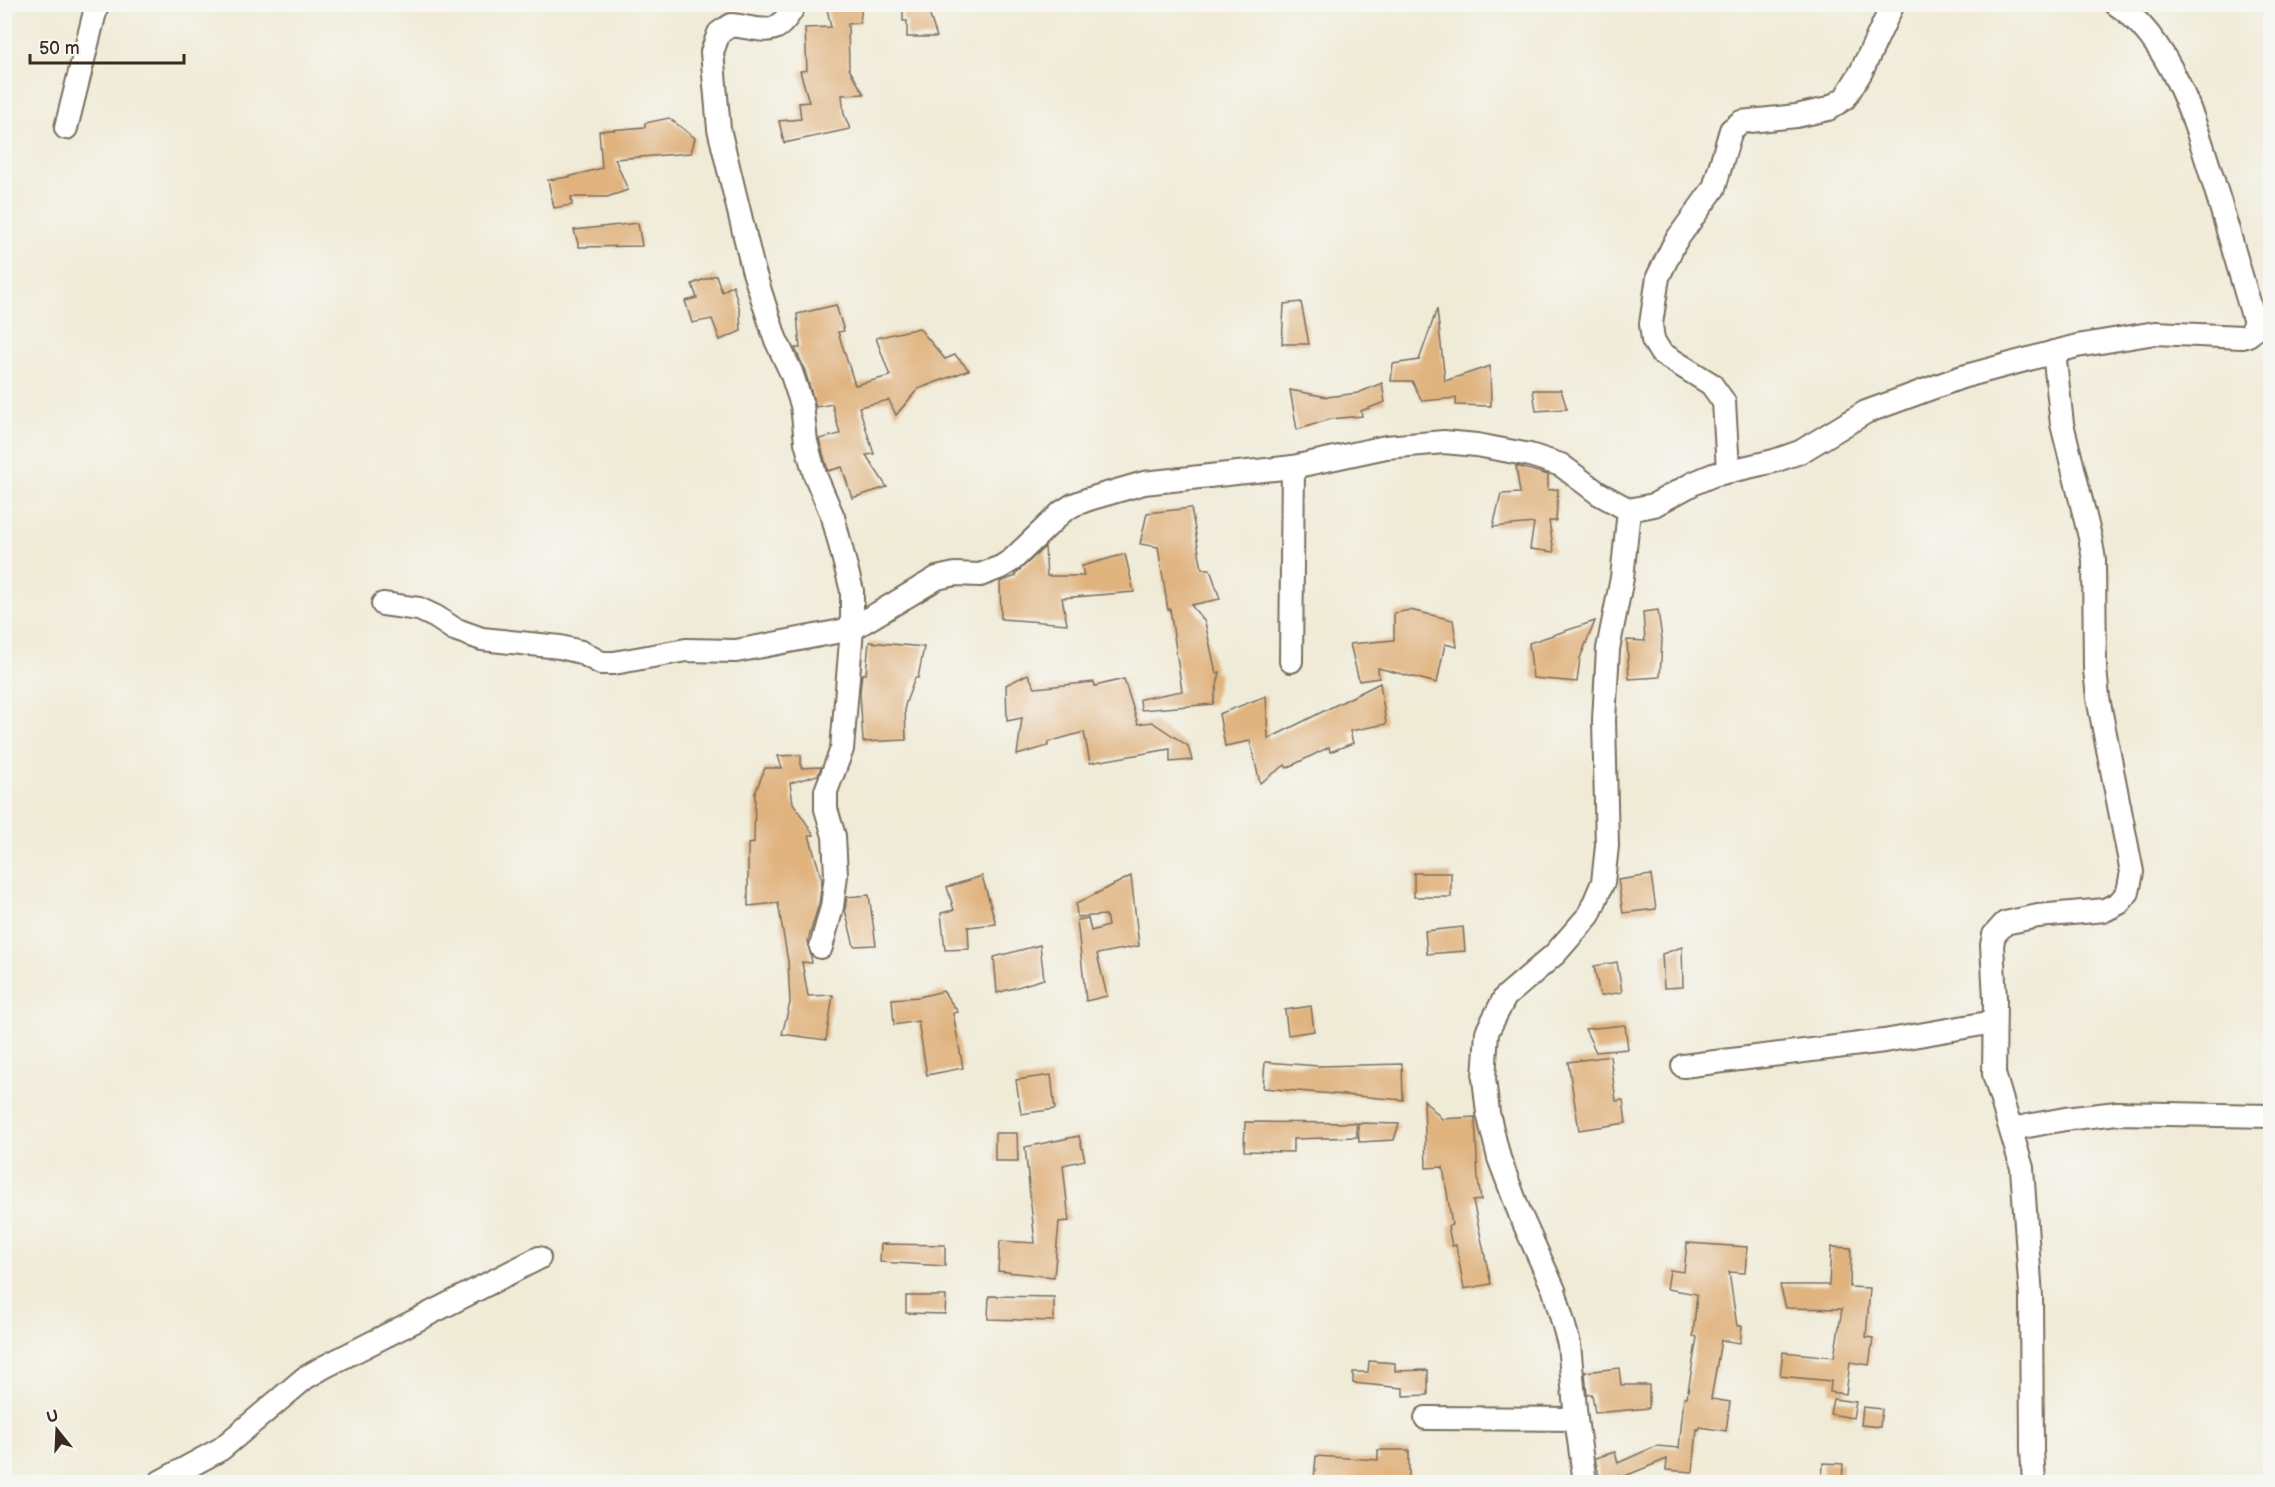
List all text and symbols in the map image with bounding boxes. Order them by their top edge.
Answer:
scale bar [30,27,184,65]
text: 50 m [39,38,80,59]
north arrow [27,1400,87,1460]
text: U [44,1406,61,1428]

